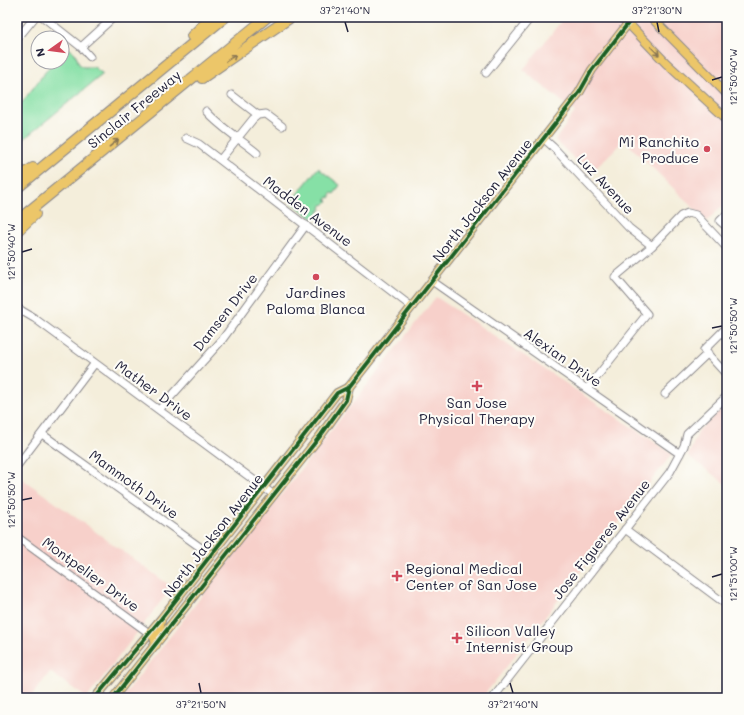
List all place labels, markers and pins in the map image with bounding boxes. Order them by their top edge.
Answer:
place label: Mi Ranchito Produce [619,132,699,167]
marker: Mi Ranchito Produce [702,144,712,154]
marker: Jardines Paloma Blanca [311,272,321,282]
place label: Jardines Paloma Blanca [266,283,366,318]
marker: San Jose Physical Therapy [471,380,483,392]
place label: San Jose Physical Therapy [419,393,535,428]
place label: Regional Medical Center of San Jose [406,559,537,594]
marker: Regional Medical Center of San Jose [391,570,403,582]
place label: Silicon Valley Internist Group [466,621,573,656]
marker: Silicon Valley Internist Group [451,632,463,644]

